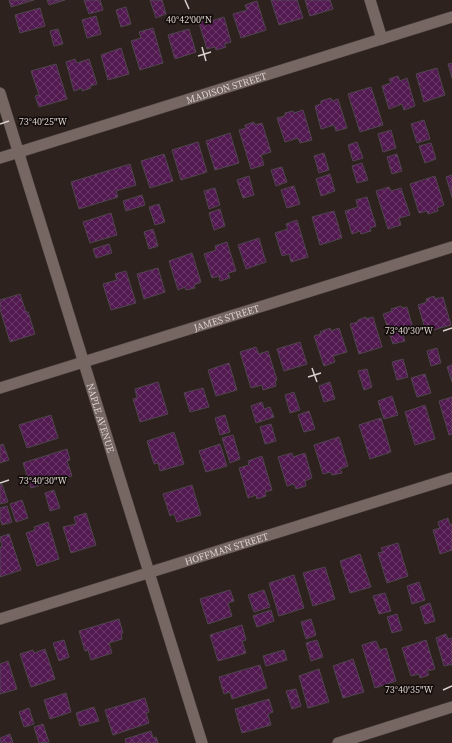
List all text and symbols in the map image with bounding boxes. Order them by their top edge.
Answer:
text: 40°42'00"N [166,13,212,26]
street label: MADISON STREET [184,69,268,106]
text: 73°40'25"W [19,115,68,128]
street label: JAMES STREET [191,301,261,334]
text: 73°40'30"W [385,324,434,337]
street label: NAPLE AVENUE [84,381,118,454]
text: 73°40'30"W [19,474,68,487]
street label: HOFFMAN STREET [183,529,270,568]
text: 73°40'35"W [385,683,434,696]

